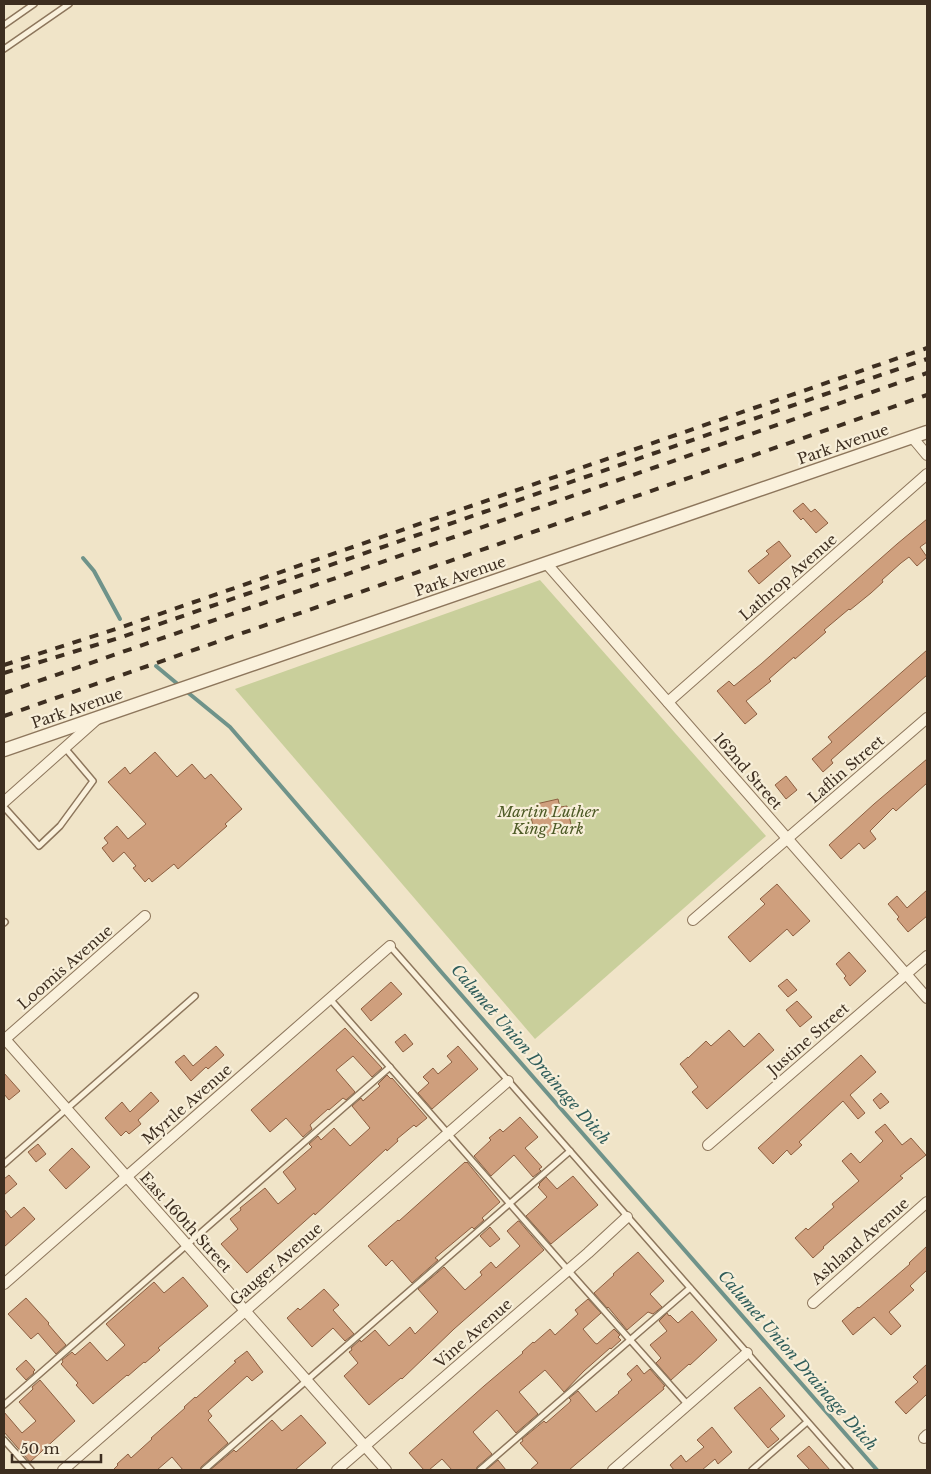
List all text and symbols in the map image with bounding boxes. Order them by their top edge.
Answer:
street label: Park Avenue [795,419,891,469]
street label: Lathrop Avenue [735,529,841,625]
street label: Park Avenue [412,551,508,601]
street label: Park Avenue [29,683,125,733]
street label: 162nd Street [710,729,787,814]
street label: Laflin Street [804,731,888,807]
park label: Martin Luther King Park [497,802,600,838]
street label: Loomis Avenue [14,921,116,1013]
water label: Calumet Union Drainage Ditch [447,960,615,1148]
street label: Justine Street [762,998,853,1081]
street label: Myrtle Avenue [138,1060,236,1148]
street label: East 160th Street [136,1168,236,1276]
street label: Ashland Avenue [807,1193,913,1289]
street label: Gauger Avenue [226,1219,326,1309]
water label: Calumet Union Drainage Ditch [714,1266,882,1454]
street label: Vine Avenue [430,1294,516,1372]
scale bar [12,1432,101,1464]
text: 50 m [20,1439,60,1458]

